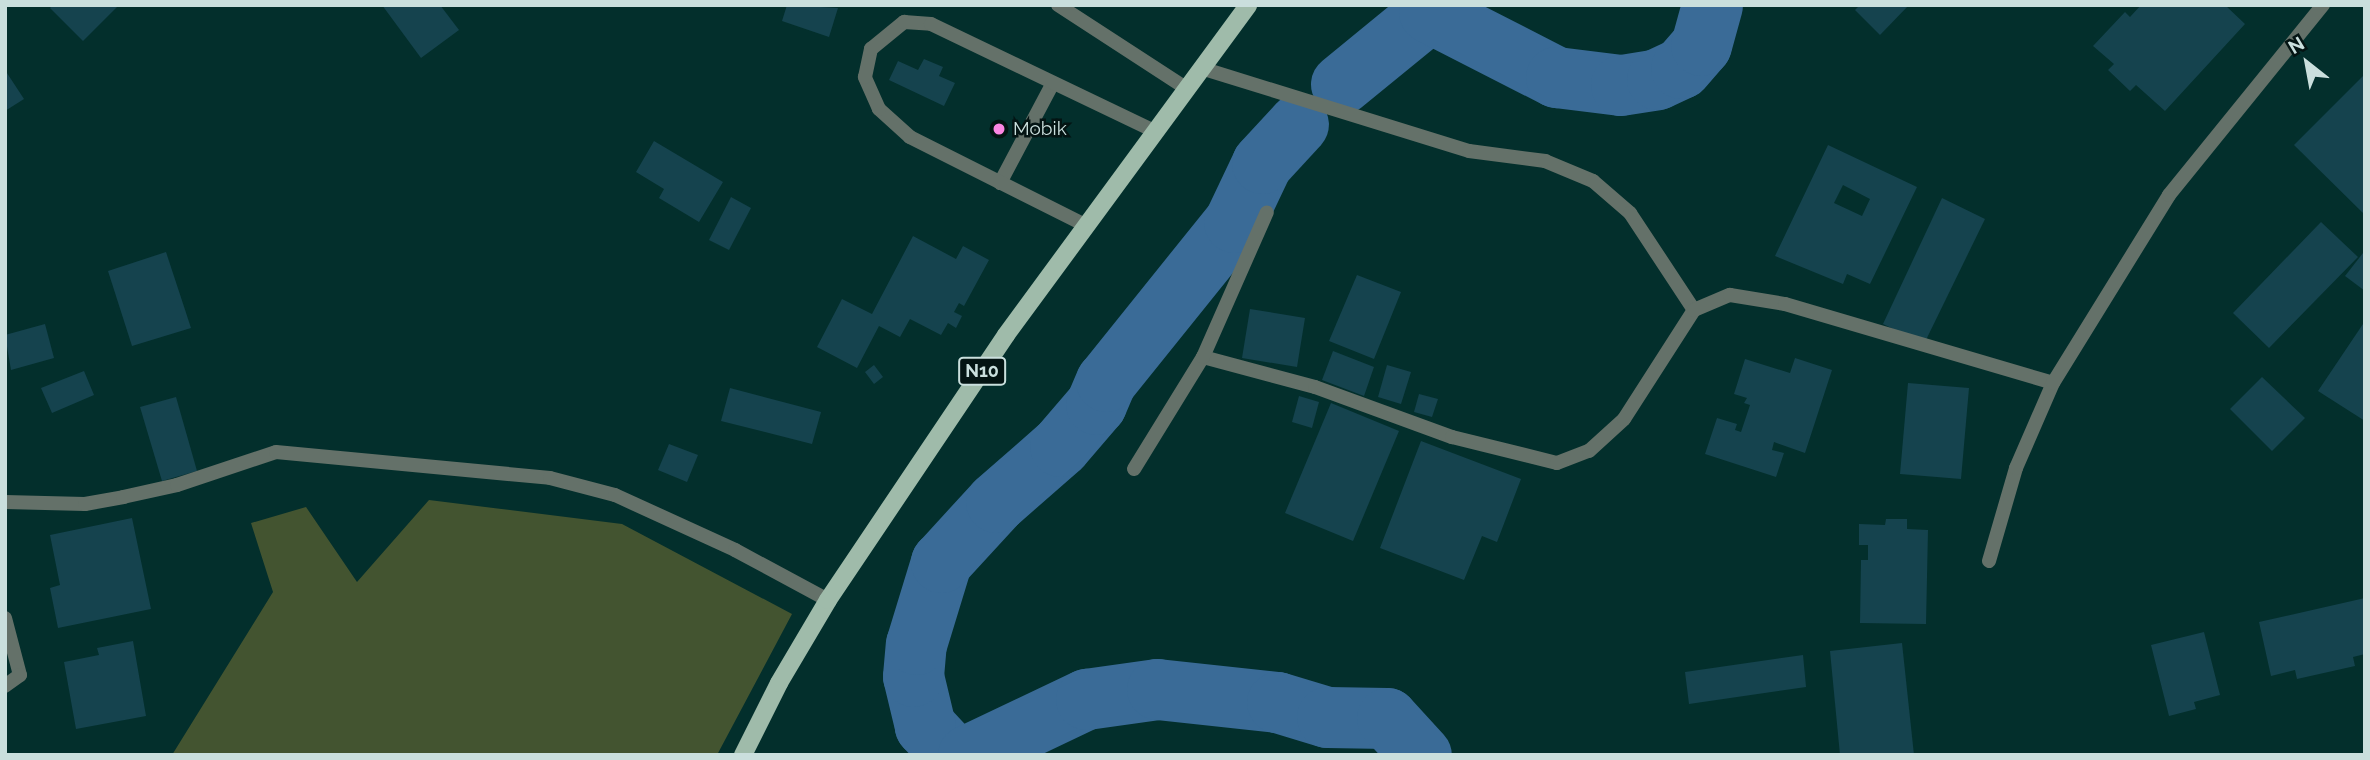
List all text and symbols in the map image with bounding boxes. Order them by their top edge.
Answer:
north arrow [2272,28,2342,98]
text: N [2284,32,2308,58]
place label: Mobik [1013,118,1067,140]
marker: Mobik [991,121,1007,137]
road number: N10 [958,356,1006,386]

